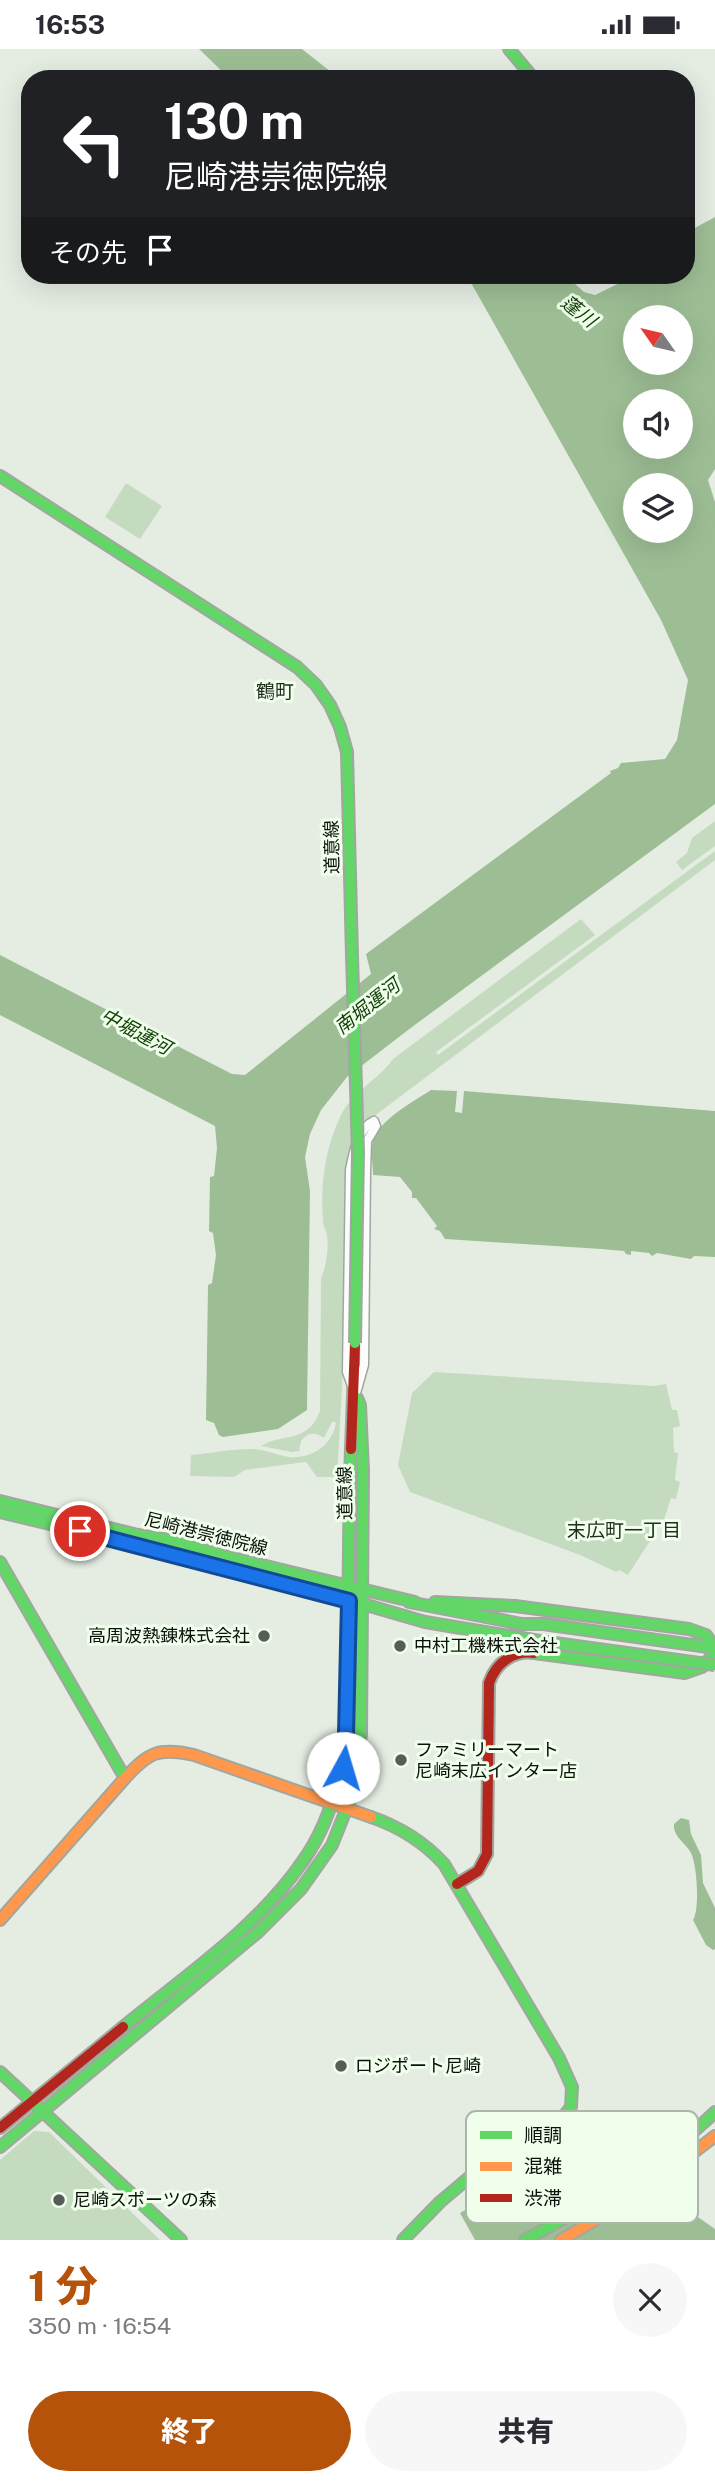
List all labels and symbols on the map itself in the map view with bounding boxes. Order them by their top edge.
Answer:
water label: 蓬川 [557,291,602,333]
north arrow [623,305,693,375]
district label: 鶴町 [256,680,294,702]
street label: 道意線 [321,820,342,874]
water label: 南堀運河 [330,971,407,1038]
water label: 中堀運河 [97,1003,178,1060]
street label: 道意線 [334,1466,355,1520]
pin [50,1501,110,1561]
street label: 尼崎港崇徳院線 [142,1508,270,1559]
district label: 末広町一丁目 [567,1519,681,1541]
place label: 高周波熱錬株式会社 [88,1625,250,1646]
marker: 高周波熱錬株式会社 [256,1628,272,1644]
place label: 中村工機株式会社 [414,1635,558,1656]
marker: 中村工機株式会社 [392,1638,408,1654]
position arrow [306,1731,380,1805]
place label: ファミリーマート 尼崎末広インター店 [415,1739,577,1781]
marker: ファミリーマート 尼崎末広インター店 [393,1752,409,1768]
place label: ロジポート尼崎 [355,2055,481,2076]
marker: ロジポート尼崎 [333,2058,349,2074]
legend [466,2111,698,2223]
text: 順調 [524,2124,562,2146]
text: 混雑 [524,2155,562,2177]
text: 渋滞 [524,2187,562,2209]
place label: 尼崎スポーツの森 [73,2189,217,2210]
marker: 尼崎スポーツの森 [51,2192,67,2208]

